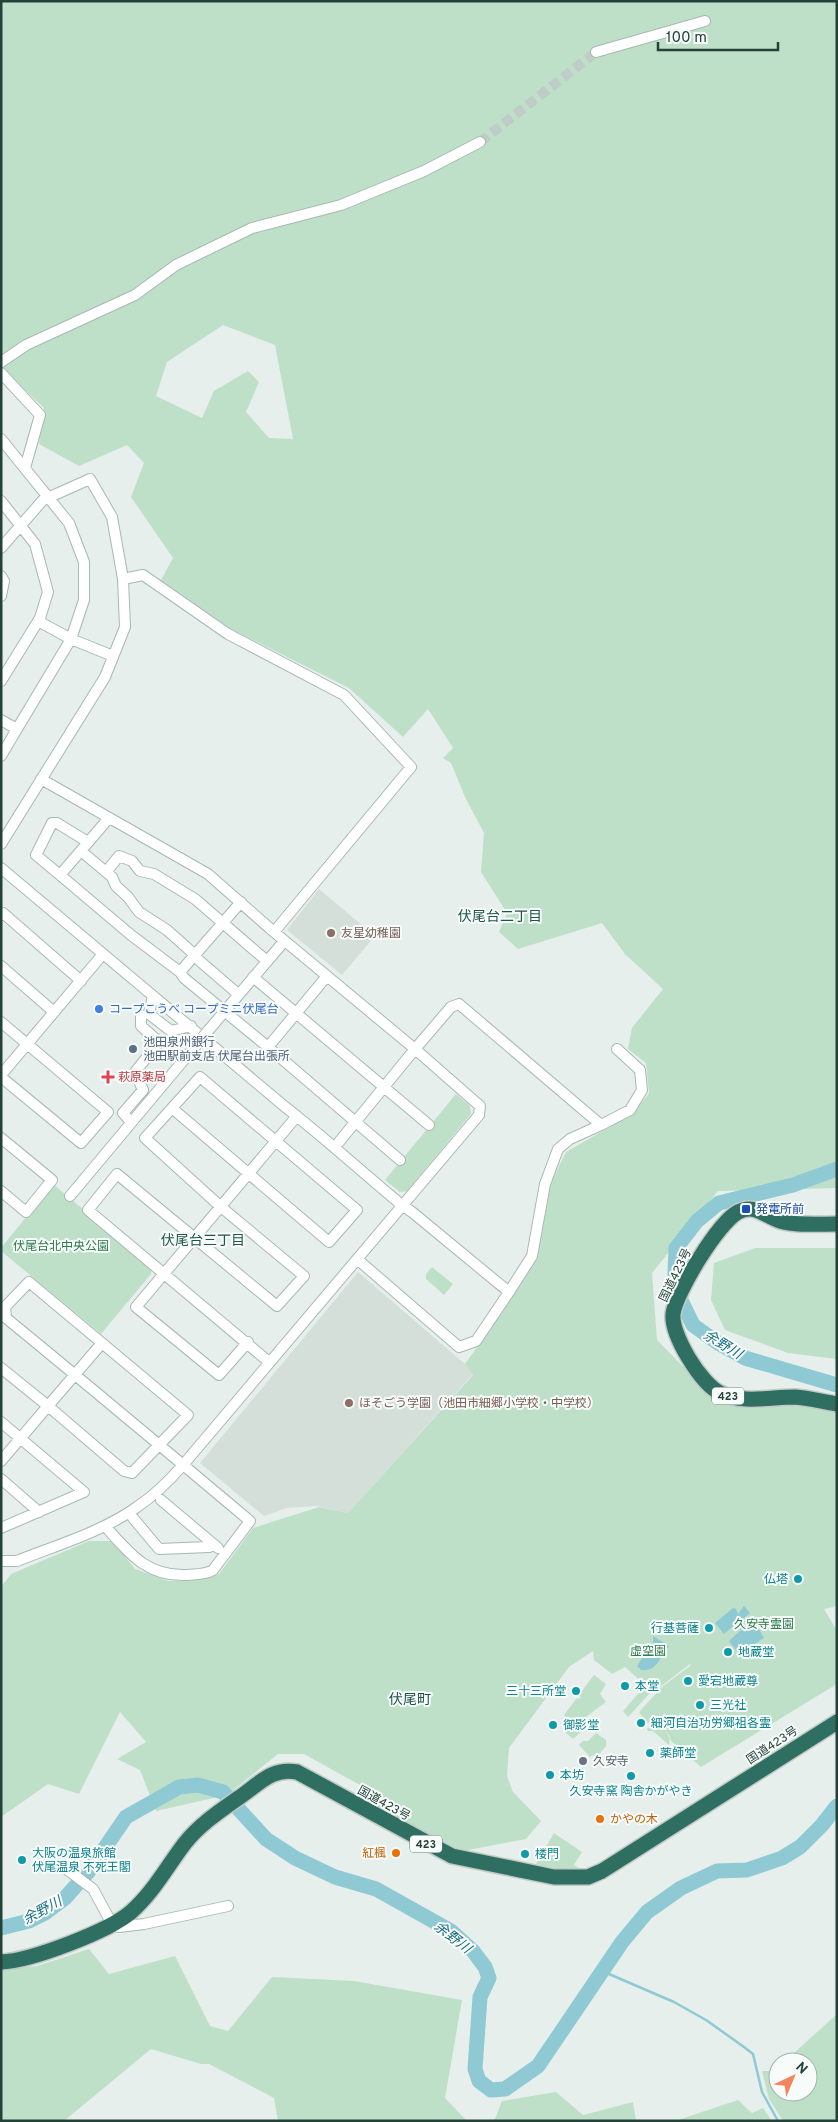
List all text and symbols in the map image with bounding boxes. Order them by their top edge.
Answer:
scale bar [658,20,778,52]
text: 100 m [666,29,707,48]
district label: 伏尾台二丁目 [458,908,542,926]
place label: 友星幼稚園 [341,926,401,942]
marker: 友星幼稚園 [325,927,337,939]
place label: コープこうべ コープミニ伏尾台 [109,1002,278,1018]
marker: コープこうべ コープミニ伏尾台 [93,1003,105,1015]
place label: 池田泉州銀行 池田駅前支店 伏尾台出張所 [143,1035,290,1065]
marker: 池田泉州銀行 池田駅前支店 伏尾台出張所 [127,1043,139,1055]
place label: 萩原薬局 [118,1070,166,1086]
marker: 萩原薬局 [102,1071,114,1083]
place label: 発電所前 [756,1202,804,1218]
marker: 発電所前 [740,1203,752,1215]
district label: 伏尾台三丁目 [161,1232,245,1250]
park label: 伏尾台北中央公園 [13,1239,109,1255]
street label: 国道423号 [656,1246,696,1305]
water label: 余野川 [700,1327,746,1364]
road number: 423 [712,1388,744,1404]
place label: ほそごう学園（池田市細郷小学校・中学校） [359,1396,599,1412]
marker: ほそごう学園（池田市細郷小学校・中学校） [343,1397,355,1409]
place label: 仏塔 [764,1572,788,1588]
marker: 仏塔 [792,1573,804,1585]
park label: 久安寺霊園 [734,1617,794,1633]
place label: 行基菩薩 [651,1621,699,1637]
marker: 行基菩薩 [703,1622,715,1634]
park label: 虚空園 [630,1644,666,1660]
place label: 地蔵堂 [738,1645,774,1661]
marker: 地蔵堂 [722,1646,734,1658]
place label: 愛宕地蔵尊 [698,1674,758,1690]
marker: 愛宕地蔵尊 [682,1675,694,1687]
place label: 本堂 [635,1679,659,1695]
marker: 本堂 [619,1680,631,1692]
place label: 三十三所堂 [506,1684,566,1700]
marker: 三十三所堂 [570,1685,582,1697]
district label: 伏尾町 [389,1691,431,1709]
place label: 三光社 [710,1698,746,1714]
marker: 三光社 [694,1699,706,1711]
place label: 細河自治功労郷祖各霊 [651,1716,771,1732]
marker: 細河自治功労郷祖各霊 [635,1717,647,1729]
place label: 御影堂 [563,1718,599,1734]
marker: 御影堂 [547,1719,559,1731]
street label: 国道423号 [744,1723,801,1768]
place label: 薬師堂 [660,1746,696,1762]
marker: 薬師堂 [644,1747,656,1759]
place label: 久安寺 [593,1754,629,1770]
marker: 久安寺 [577,1755,589,1767]
place label: 本坊 [560,1768,584,1784]
marker: 本坊 [544,1769,556,1781]
marker: 久安寺窯 陶舎かがやき [625,1770,637,1782]
street label: 国道423号 [354,1783,413,1825]
place label: 久安寺窯 陶舎かがやき [570,1784,692,1800]
place label: かやの木 [610,1812,658,1828]
marker: かやの木 [594,1813,606,1825]
road number: 423 [410,1836,442,1852]
place label: 大阪の温泉旅館 伏尾温泉 不死王閣 [32,1846,131,1876]
place label: 紅楓 [362,1846,386,1862]
marker: 紅楓 [390,1847,402,1859]
place label: 楼門 [535,1847,559,1863]
marker: 楼門 [519,1848,531,1860]
marker: 大阪の温泉旅館 伏尾温泉 不死王閣 [16,1854,28,1866]
water label: 余野川 [20,1893,67,1929]
water label: 余野川 [430,1919,475,1959]
north arrow [768,2052,818,2102]
text: N [791,2059,811,2078]

